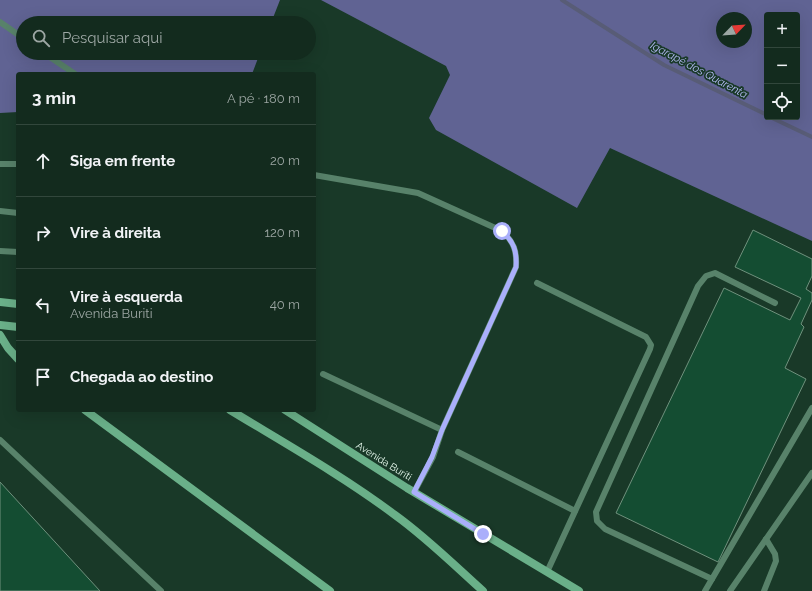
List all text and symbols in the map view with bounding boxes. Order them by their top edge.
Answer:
north arrow [716,12,752,48]
map controls [764,12,800,120]
button: + [764,12,800,48]
search box [16,16,316,60]
icon: search [30,27,52,49]
text: Pesquisar aqui [62,29,162,47]
water label: Igarapé dos Quarenta [648,39,750,101]
button: − [764,48,800,84]
button: locate [764,84,800,120]
text: 3 min [32,88,76,108]
text: A pé · 180 m [227,91,300,106]
icon: ahead [32,150,54,172]
text: Siga em frente [70,152,175,170]
text: 20 m [270,153,300,168]
icon: right [32,222,54,244]
route start [493,222,511,240]
text: Vire à direita [70,224,161,242]
text: 120 m [264,225,300,240]
text: Vire à esquerda [70,288,183,306]
icon: left [32,294,54,316]
text: 40 m [270,297,300,312]
text: Avenida Buriti [70,306,153,321]
icon: arrive [32,366,54,388]
text: Chegada ao destino [70,368,213,386]
street label: Avenida Buriti [354,440,414,482]
route end [474,525,492,543]

